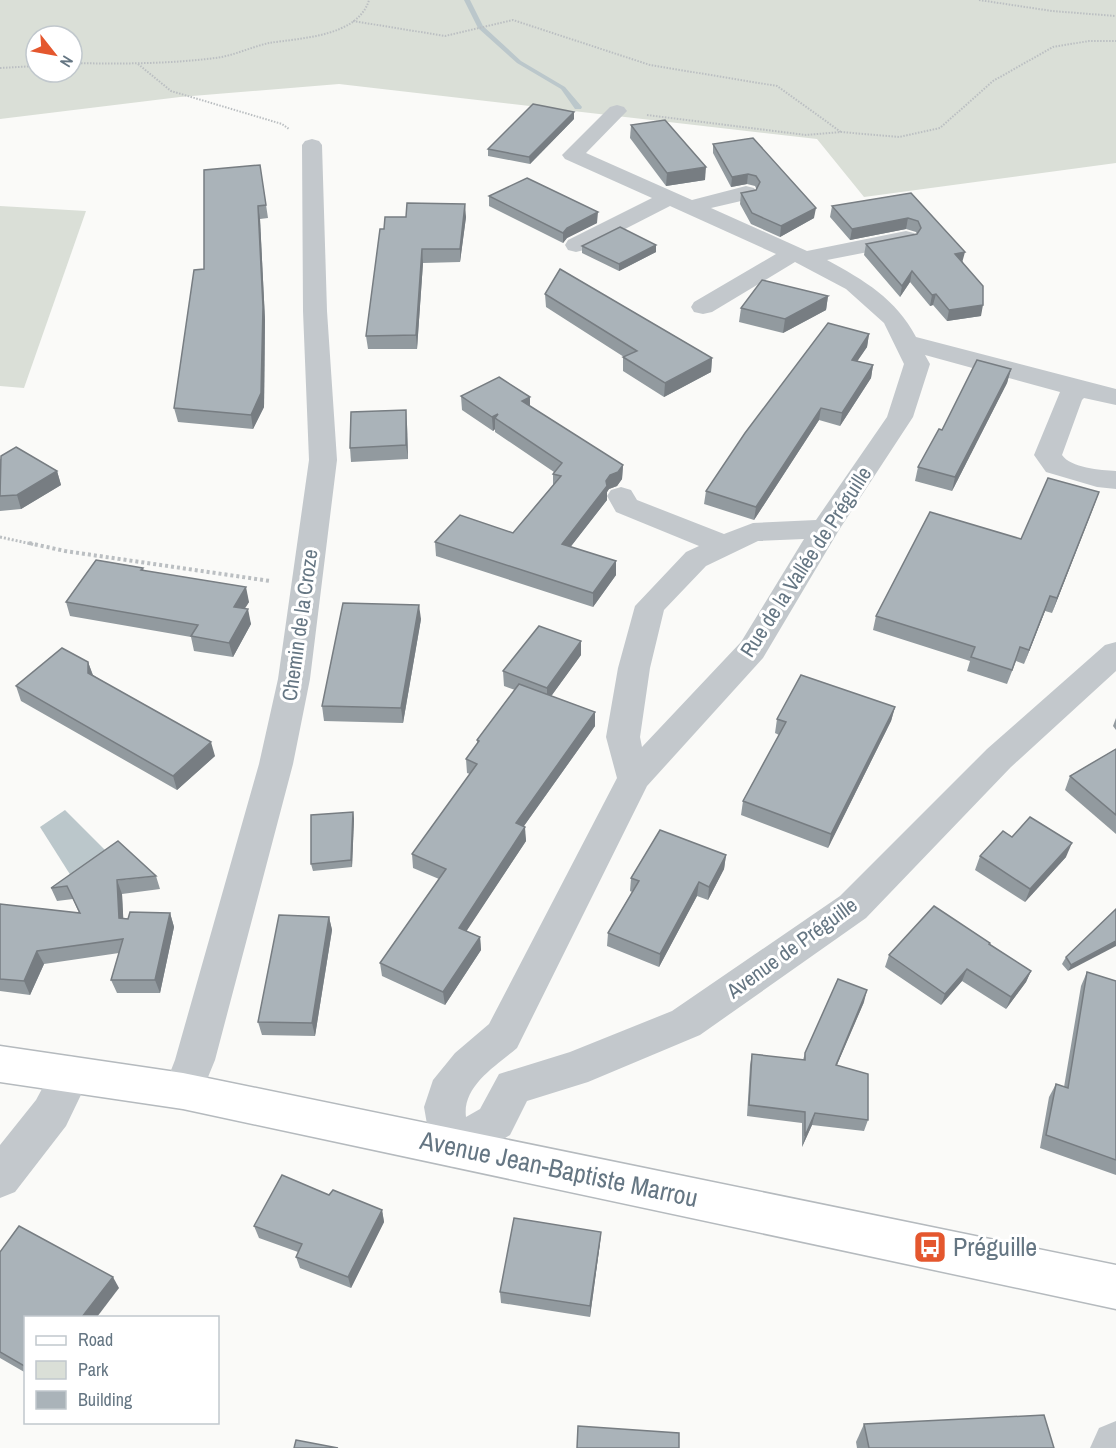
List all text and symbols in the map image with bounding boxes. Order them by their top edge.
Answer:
north arrow [24,24,84,84]
text: N [55,52,79,71]
street label: Rue de la Vallée de Préguille [733,461,878,663]
street label: Chemin de la Croze [274,547,325,703]
street label: Avenue de Préguille [720,890,863,1005]
street label: Avenue Jean-Baptiste Marrou [416,1122,701,1215]
bus stop icon: Préguille [912,1229,948,1265]
place label: Préguille [953,1229,1037,1264]
legend [24,1316,219,1424]
text: Road [78,1327,113,1352]
text: Park [78,1357,109,1382]
text: Building [78,1387,133,1412]

